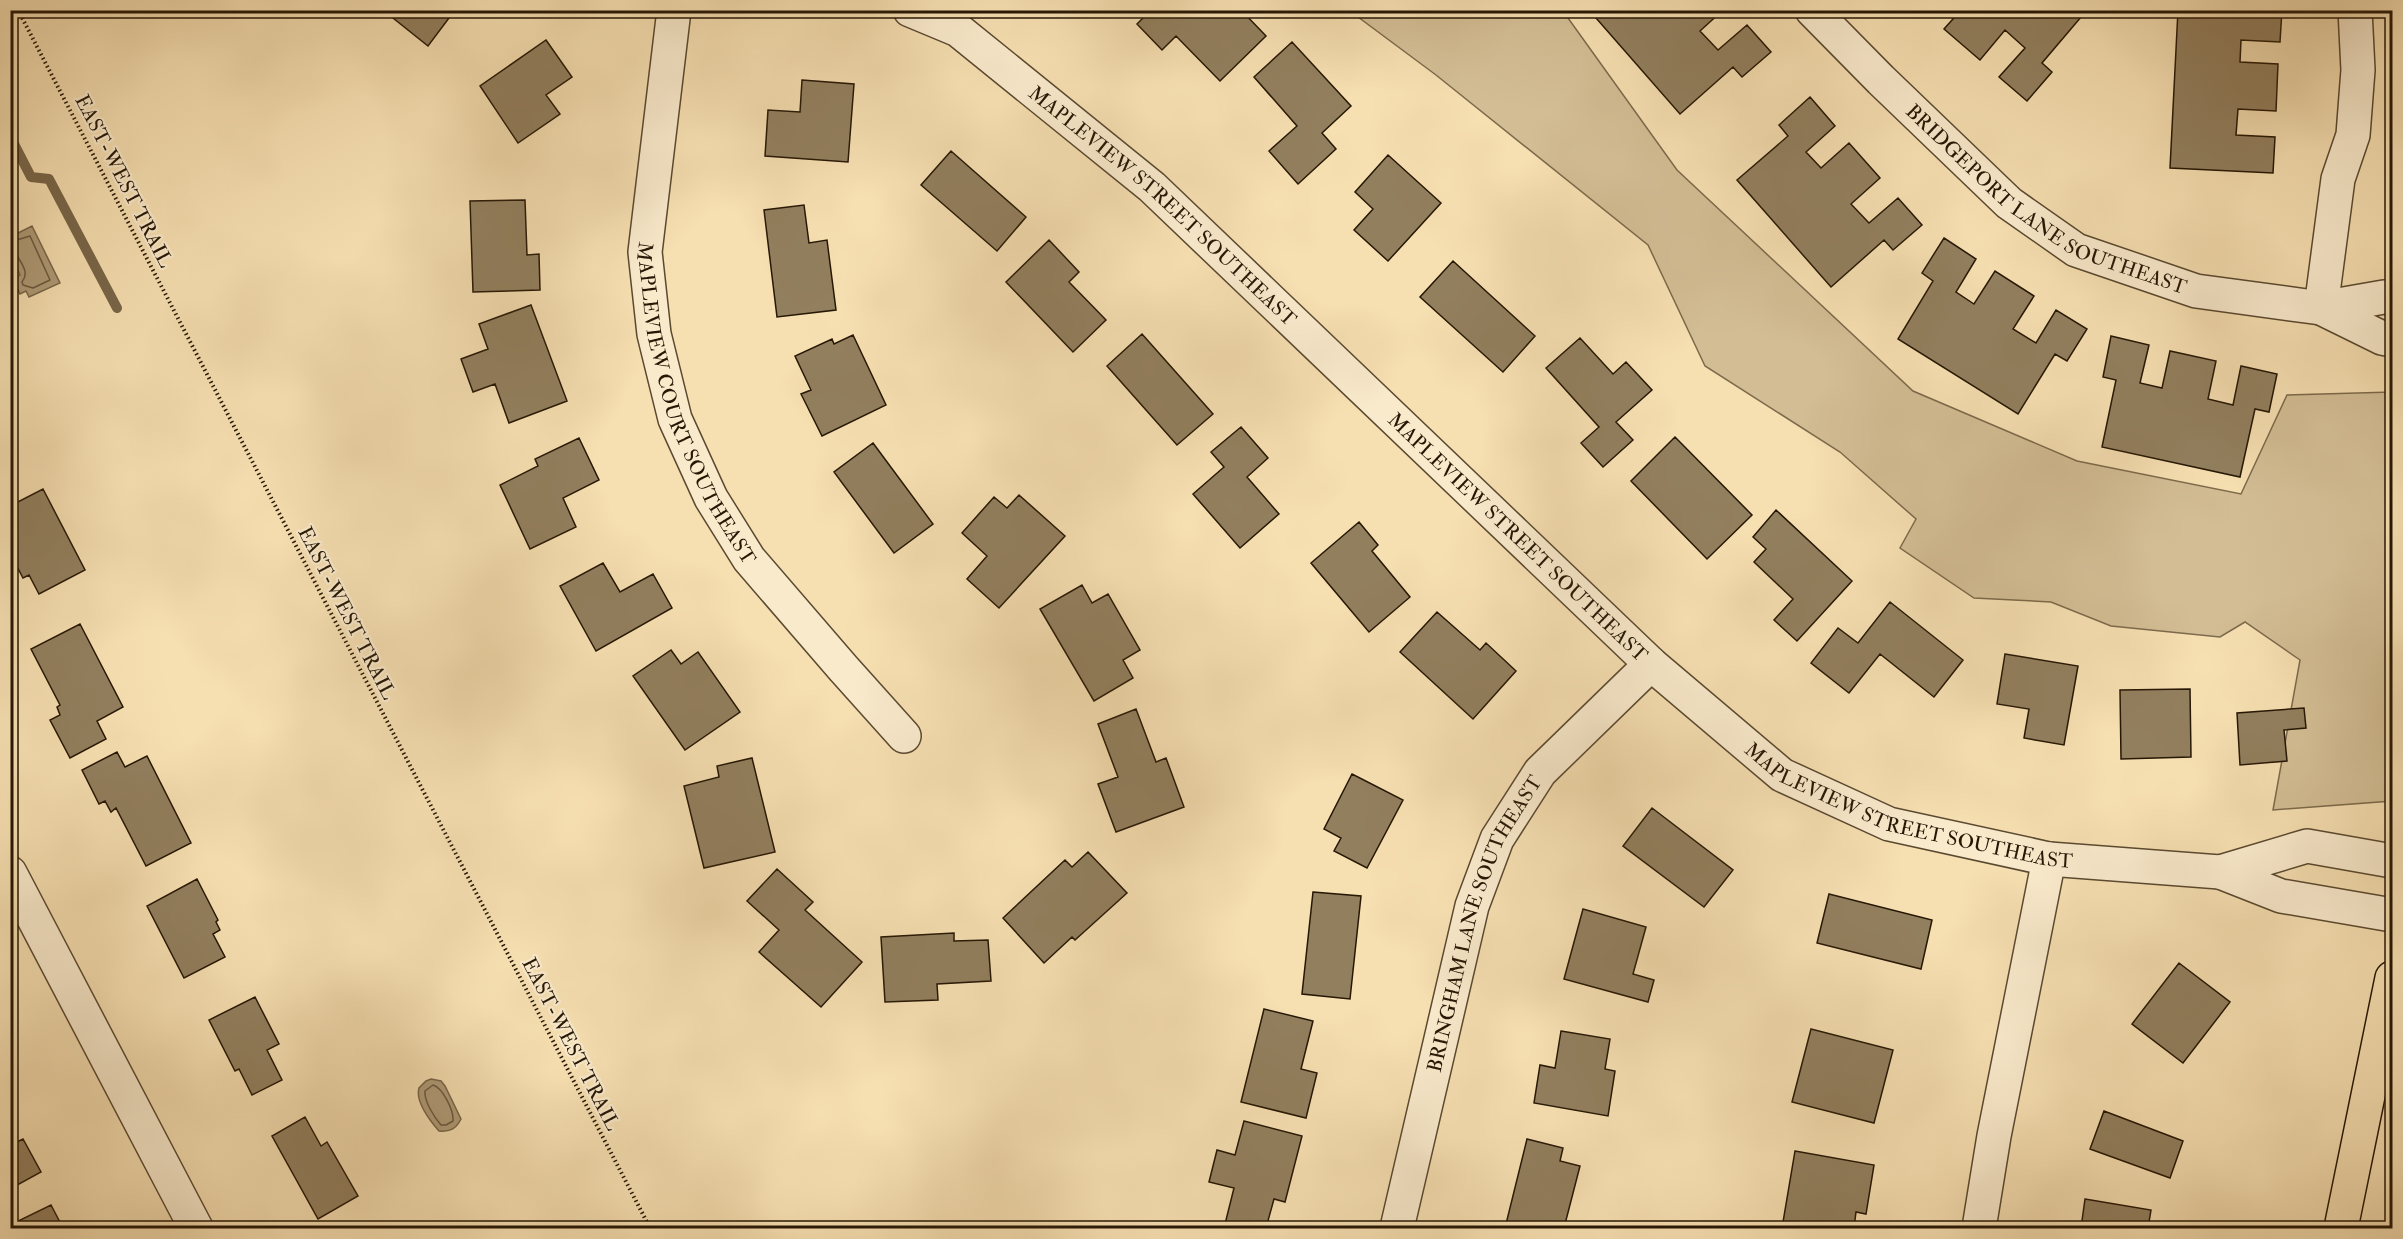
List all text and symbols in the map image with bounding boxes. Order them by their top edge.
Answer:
street label: MAPLEVIEW STREET SOUTHEAST [1024,80,1302,331]
street label: EAST-WEST TRAIL [70,90,179,272]
street label: BRIDGEPORT LANE SOUTHEAST [1901,98,2190,300]
street label: MAPLEVIEW COURT SOUTHEAST [631,241,762,569]
street label: MAPLEVIEW STREET SOUTHEAST [1383,407,1653,667]
street label: EAST-WEST TRAIL [293,522,402,704]
street label: MAPLEVIEW STREET SOUTHEAST [1740,737,2074,873]
street label: BRINGHAM LANE SOUTHEAST [1421,770,1547,1075]
street label: EAST-WEST TRAIL [517,953,626,1135]

